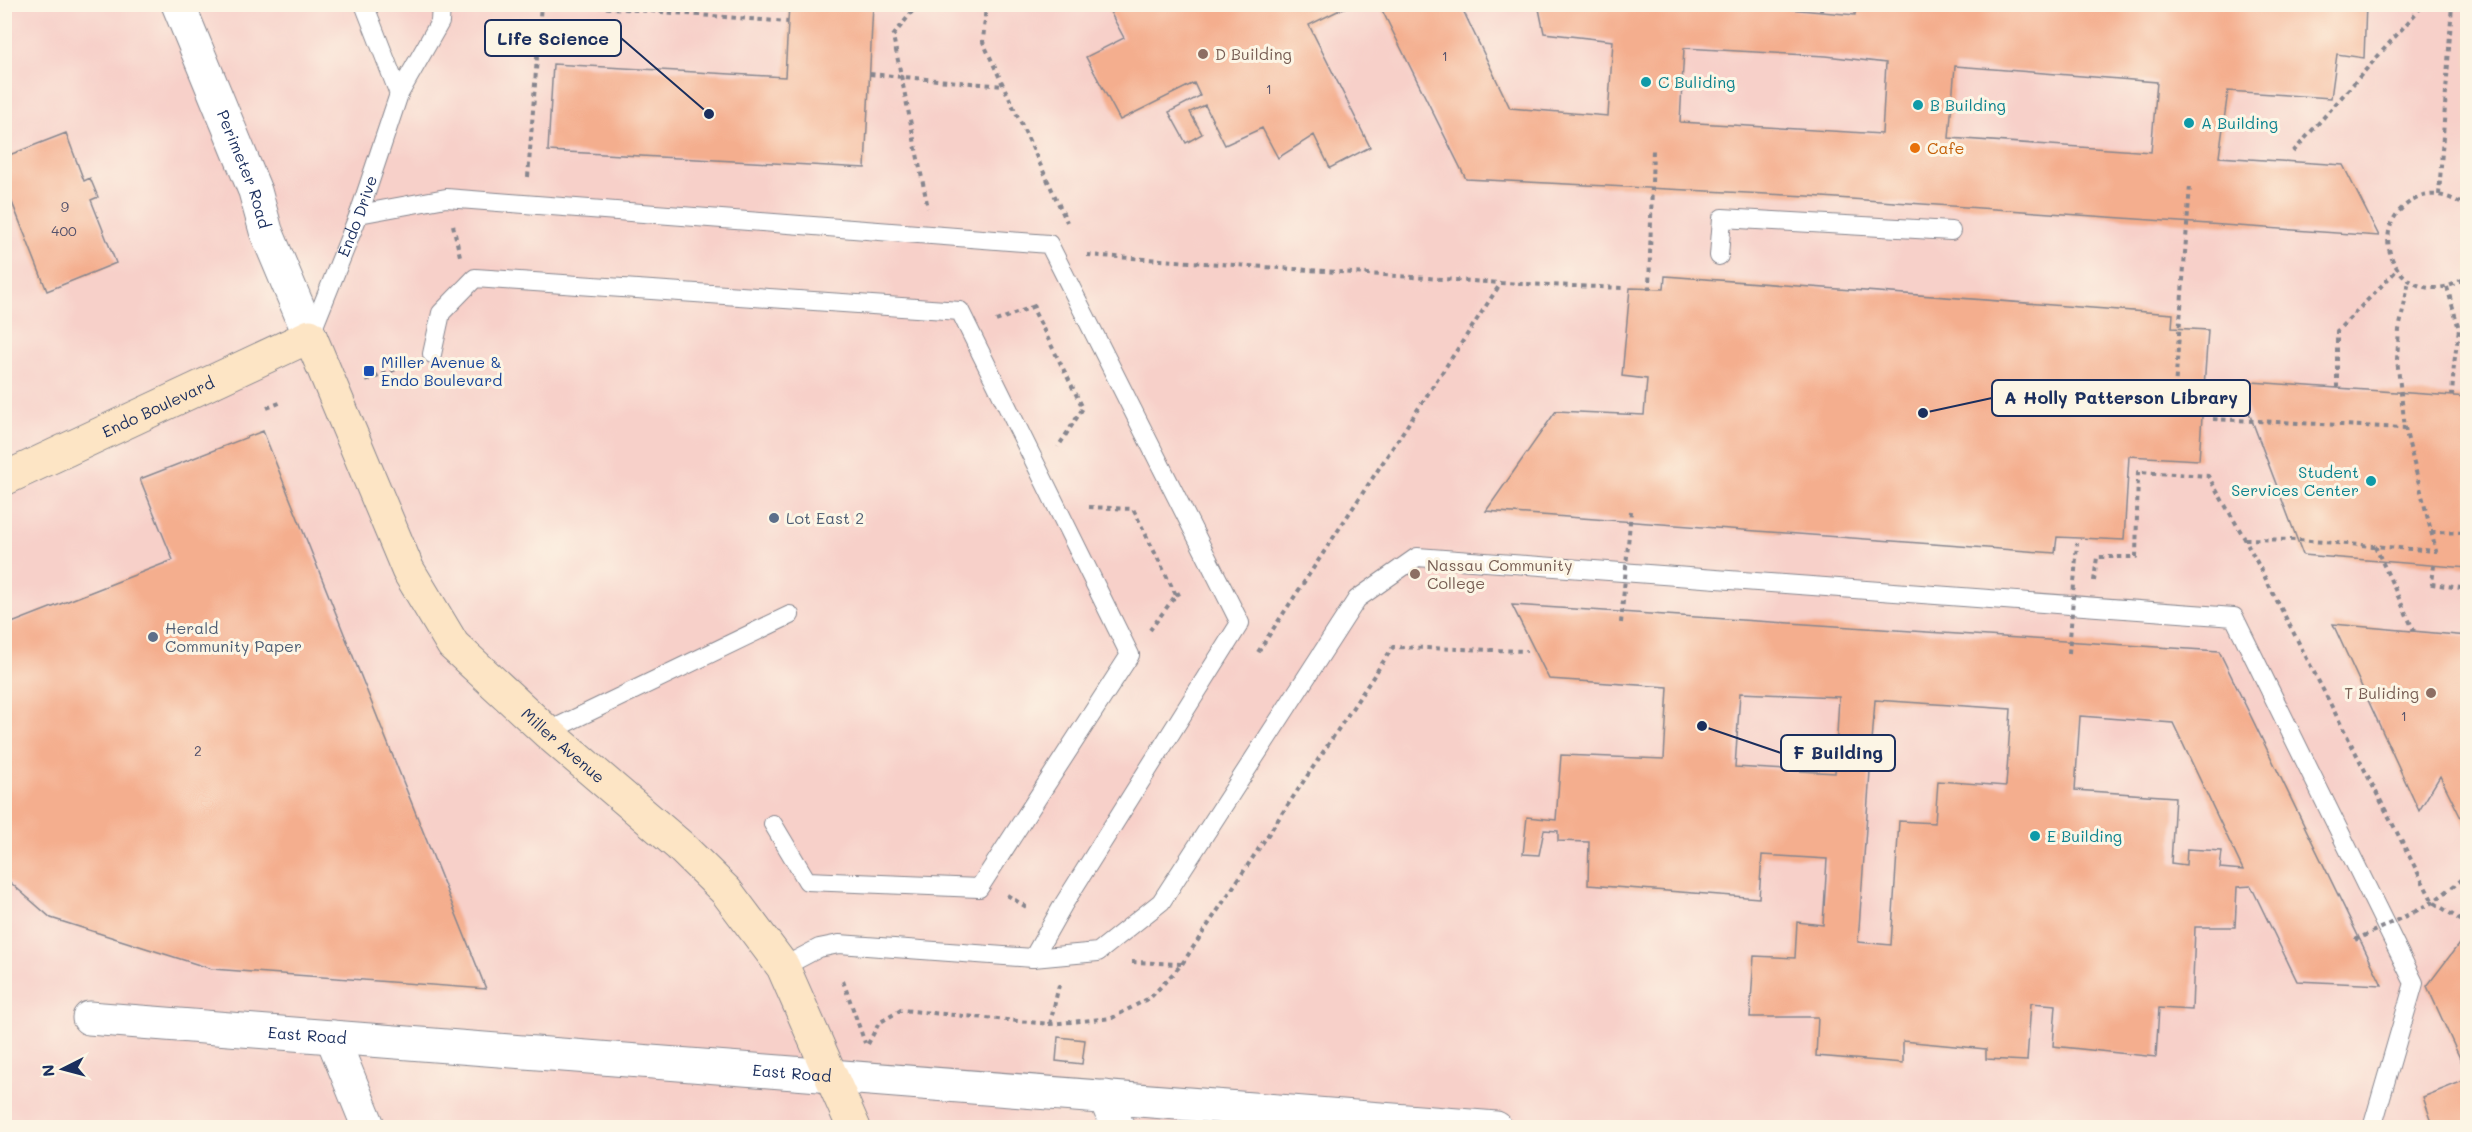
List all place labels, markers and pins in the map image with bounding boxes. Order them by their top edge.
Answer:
callout: Life Science [485,20,621,56]
place label: D Building [1215,43,1292,64]
marker: D Building [1196,47,1210,61]
place label: C Buliding [1658,71,1735,92]
marker: C Buliding [1639,75,1653,89]
place label: B Building [1930,94,2006,115]
marker: B Building [1911,98,1925,112]
place label: A Building [2201,112,2278,133]
marker: A Building [2182,116,2196,130]
place label: Cafe [1927,137,1965,158]
marker: Cafe [1908,141,1922,155]
place label: Miller Avenue & Endo Boulevard [381,351,503,390]
marker: Miller Avenue & Endo Boulevard [362,364,376,378]
callout: A Holly Patterson Library [1992,380,2250,416]
place label: Student Services Center [2231,461,2359,500]
marker: Student Services Center [2364,474,2378,488]
place label: Lot East 2 [786,507,864,528]
marker: Lot East 2 [767,511,781,525]
place label: Nassau Community College [1427,554,1573,593]
marker: Nassau Community College [1408,567,1422,581]
place label: Herald Community Paper [165,617,302,656]
marker: Herald Community Paper [146,630,160,644]
place label: T Buliding [2344,682,2419,703]
marker: T Buliding [2424,686,2438,700]
callout: F Building [1781,735,1895,771]
place label: E Building [2047,825,2122,846]
marker: E Building [2028,829,2042,843]

